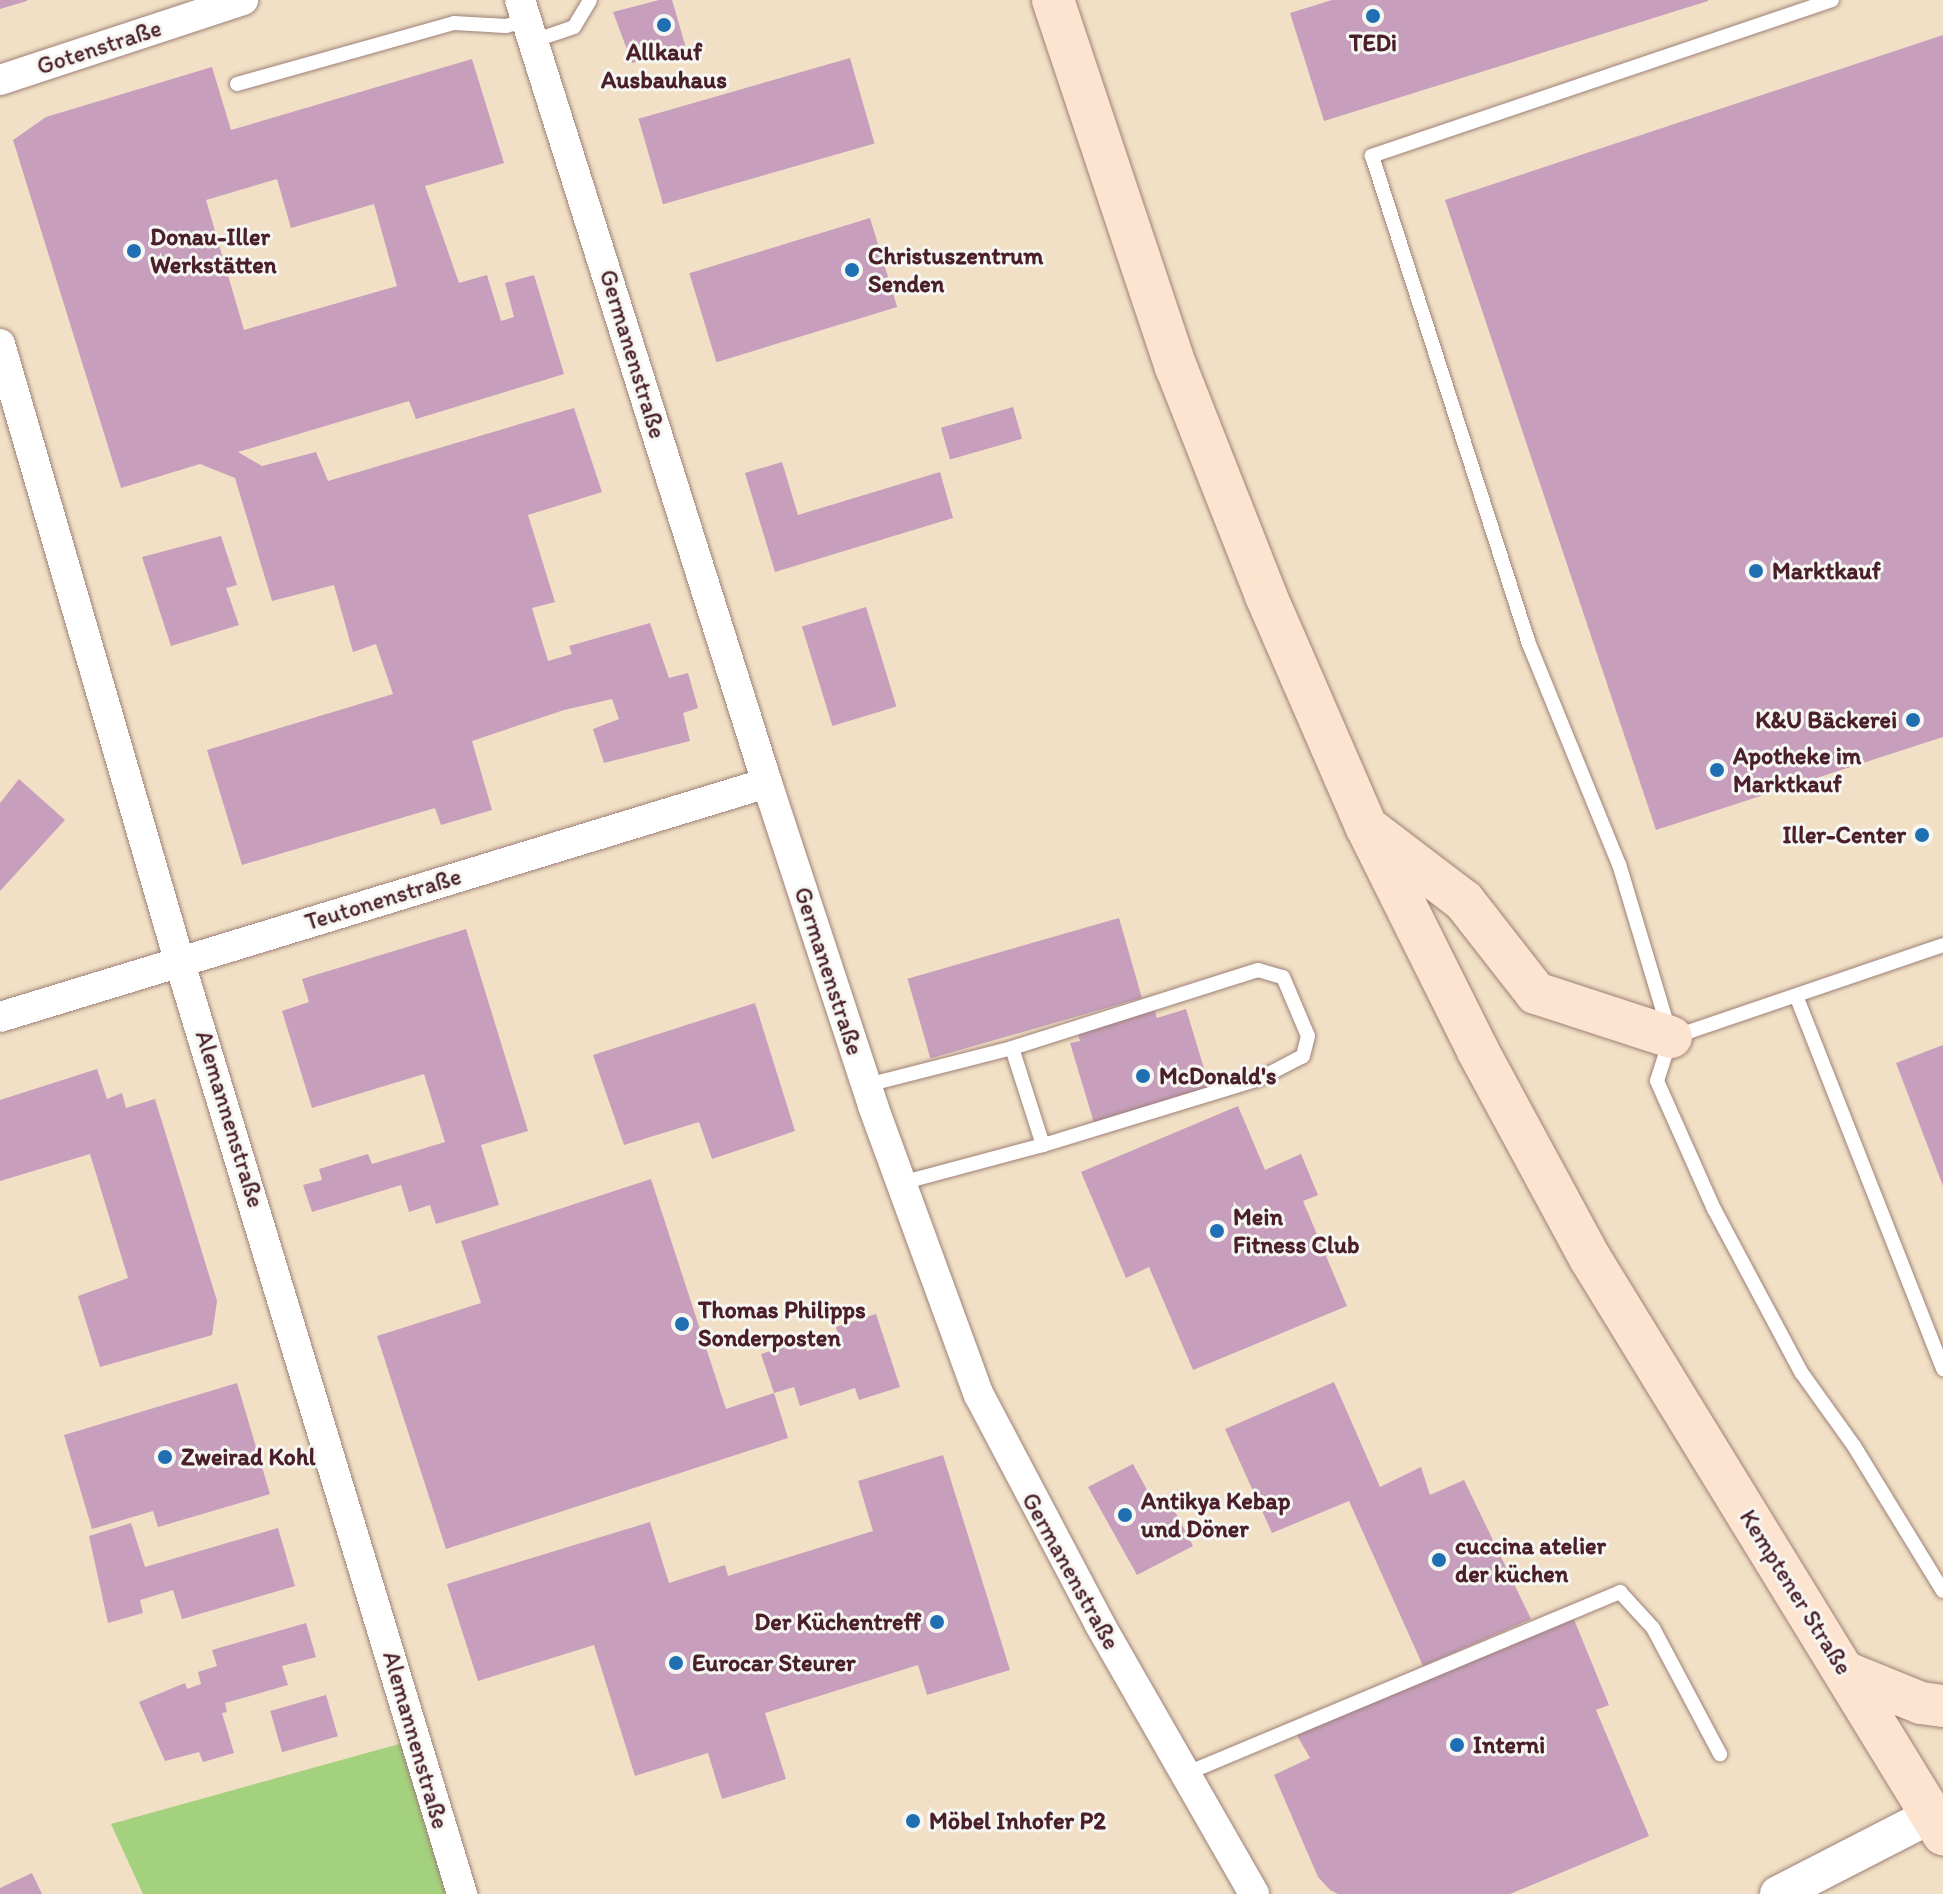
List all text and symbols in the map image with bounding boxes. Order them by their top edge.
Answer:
marker: TEDi [1364,7,1382,25]
street label: Gotenstraße [33,13,165,81]
marker: Allkauf Ausbauhaus [655,16,673,34]
place label: TEDi [1349,29,1397,57]
place label: Allkauf Ausbauhaus [601,38,727,94]
place label: Donau-Iller Werkstätten [150,223,277,279]
marker: Donau-Iller Werkstätten [125,242,143,260]
place label: Christuszentrum Senden [868,242,1043,298]
marker: Christuszentrum Senden [843,261,861,279]
street label: Germanenstraße [594,266,672,442]
place label: Marktkauf [1772,557,1881,585]
marker: Marktkauf [1747,562,1765,580]
place label: K&U Bäckerei [1755,706,1897,734]
marker: K&U Bäckerei [1904,711,1922,729]
place label: Apotheke im Marktkauf [1733,742,1862,798]
marker: Apotheke im Marktkauf [1708,761,1726,779]
place label: Iller-Center [1782,821,1906,849]
marker: Iller-Center [1913,826,1931,844]
street label: Teutonenstraße [301,862,465,936]
street label: Germanenstraße [788,883,870,1059]
street label: Alemannenstraße [189,1027,271,1211]
place label: McDonald's [1159,1062,1276,1090]
marker: McDonald's [1134,1067,1152,1085]
place label: Mein Fitness Club [1233,1203,1360,1259]
marker: Mein Fitness Club [1208,1222,1226,1240]
place label: Thomas Philipps Sonderposten [698,1296,866,1352]
marker: Thomas Philipps Sonderposten [673,1315,691,1333]
place label: Zweirad Kohl [181,1443,316,1471]
marker: Zweirad Kohl [156,1448,174,1466]
street label: Germanenstraße [1016,1487,1126,1655]
place label: Antikya Kebap und Döner [1141,1487,1289,1543]
street label: Kemptener Straße [1734,1504,1858,1680]
marker: Antikya Kebap und Döner [1116,1506,1134,1524]
place label: cuccina atelier der küchen [1455,1532,1606,1588]
marker: cuccina atelier der küchen [1430,1551,1448,1569]
place label: Der Küchentreff [755,1608,921,1636]
marker: Der Küchentreff [928,1613,946,1631]
street label: Alemannenstraße [377,1648,455,1832]
place label: Eurocar Steurer [692,1649,856,1677]
marker: Eurocar Steurer [667,1654,685,1672]
place label: Interni [1473,1731,1545,1759]
marker: Interni [1448,1736,1466,1754]
place label: Möbel Inhofer P2 [929,1807,1105,1835]
marker: Möbel Inhofer P2 [904,1812,922,1830]

